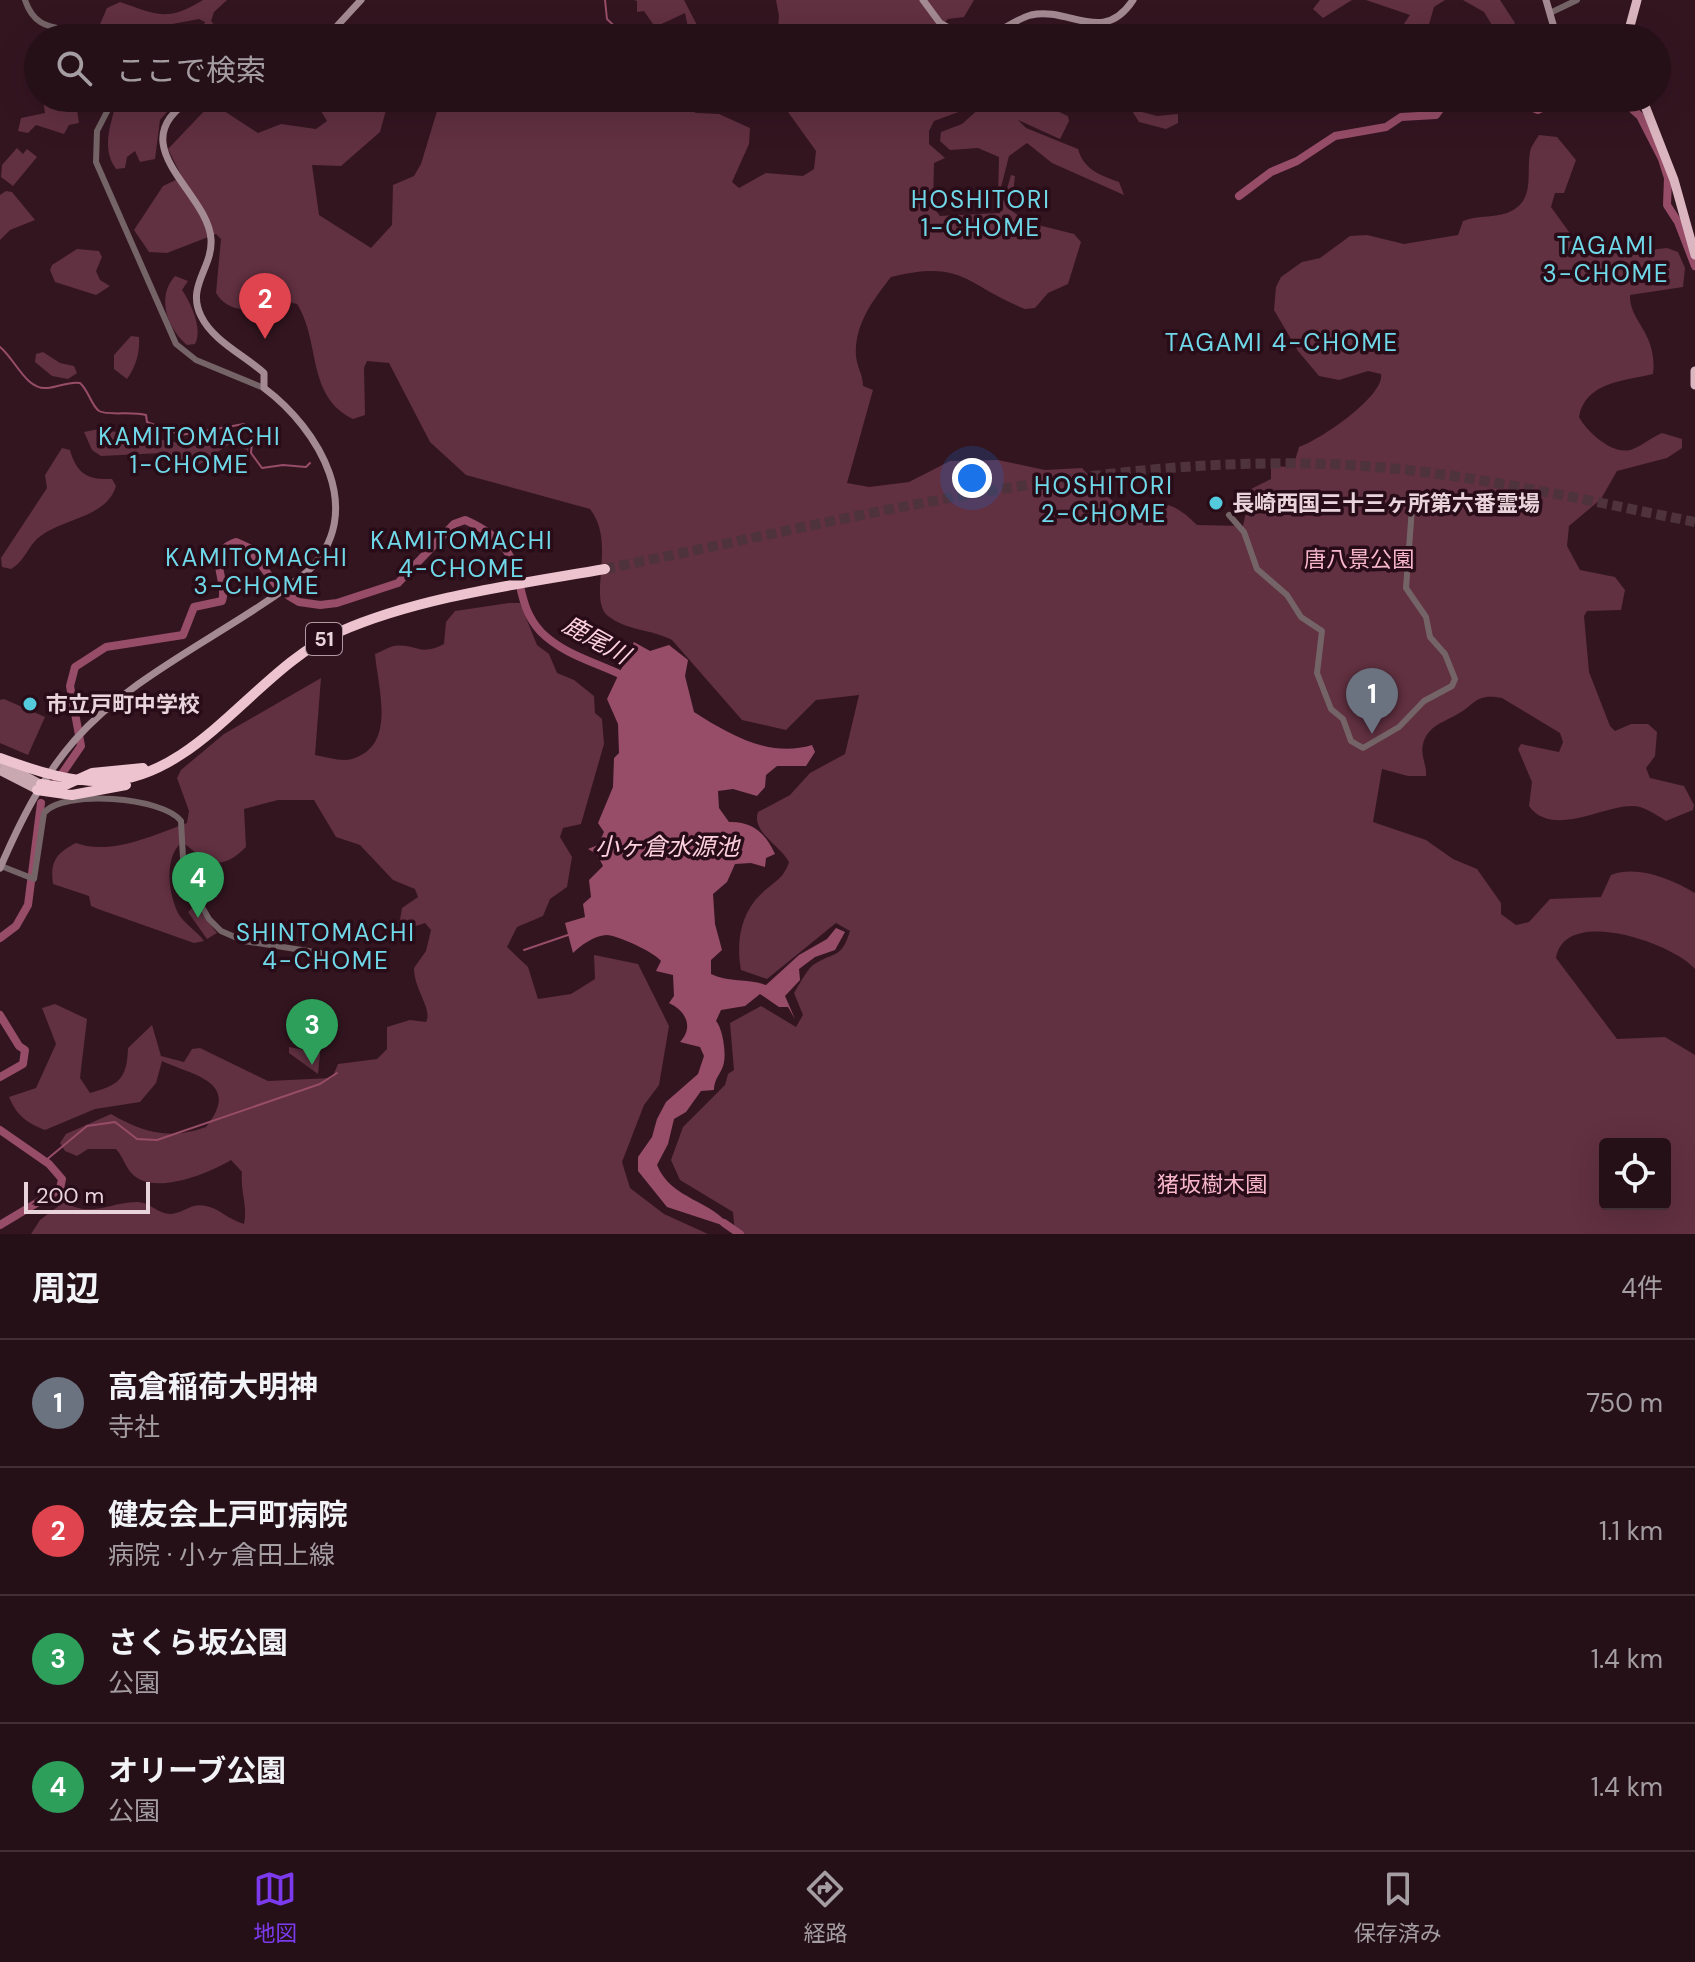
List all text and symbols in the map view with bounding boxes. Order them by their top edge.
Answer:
search box [24,24,1671,112]
icon: search [52,46,96,90]
text: ここで検索 [116,51,266,90]
district label: HOSHITORI 1-CHOME [911,184,1051,243]
district label: TAGAMI 3-CHOME [1542,230,1670,289]
pin: 2 [239,273,291,339]
district label: TAGAMI 4-CHOME [1165,327,1399,358]
district label: KAMITOMACHI 1-CHOME [98,421,282,480]
your location [952,458,992,498]
district label: HOSHITORI 2-CHOME [1034,470,1174,529]
place label: 長崎西国三十三ヶ所第六番霊場 [1232,489,1540,518]
marker: 長崎西国三十三ヶ所第六番霊場 [1207,494,1225,512]
district label: KAMITOMACHI 4-CHOME [370,525,554,584]
district label: KAMITOMACHI 3-CHOME [165,542,349,601]
park label: 唐八景公園 [1304,545,1414,574]
water label: 鹿尾川 [557,609,638,672]
road number: 51 [306,623,342,655]
pin: 1 [1346,668,1398,734]
place label: 市立戸町中学校 [46,690,200,719]
marker: 市立戸町中学校 [21,695,39,713]
water label: 小ヶ倉水源池 [595,831,741,862]
pin: 4 [172,852,224,918]
district label: SHINTOMACHI 4-CHOME [236,917,416,976]
pin: 3 [286,999,338,1065]
map controls [1599,1138,1671,1210]
button: locate [1599,1138,1671,1210]
park label: 猪坂樹木園 [1157,1170,1267,1199]
scale bar [24,1178,150,1214]
text: 200 m [36,1181,104,1210]
text: 周辺 [32,1266,100,1311]
text: 4件 [1621,1271,1663,1305]
text: 高倉稲荷大明神 [108,1367,318,1406]
text: 1 [53,1386,63,1420]
text: 750 m [1586,1386,1663,1420]
text: 寺社 [108,1410,160,1444]
text: 健友会上戸町病院 [108,1495,348,1534]
text: 2 [50,1514,66,1548]
text: 1.1 km [1599,1514,1663,1548]
text: 病院 · 小ヶ倉田上線 [108,1538,335,1572]
text: さくら坂公園 [108,1623,288,1662]
text: 3 [50,1642,66,1676]
text: 1.4 km [1591,1642,1663,1676]
text: 公園 [108,1666,160,1700]
text: オリーブ公園 [108,1751,286,1790]
text: 4 [50,1770,66,1804]
text: 1.4 km [1591,1770,1663,1804]
text: 公園 [108,1794,160,1828]
tab: 地図 [253,1867,297,1948]
tab: 経路 [803,1867,848,1948]
tab: 保存済み [1354,1867,1442,1948]

